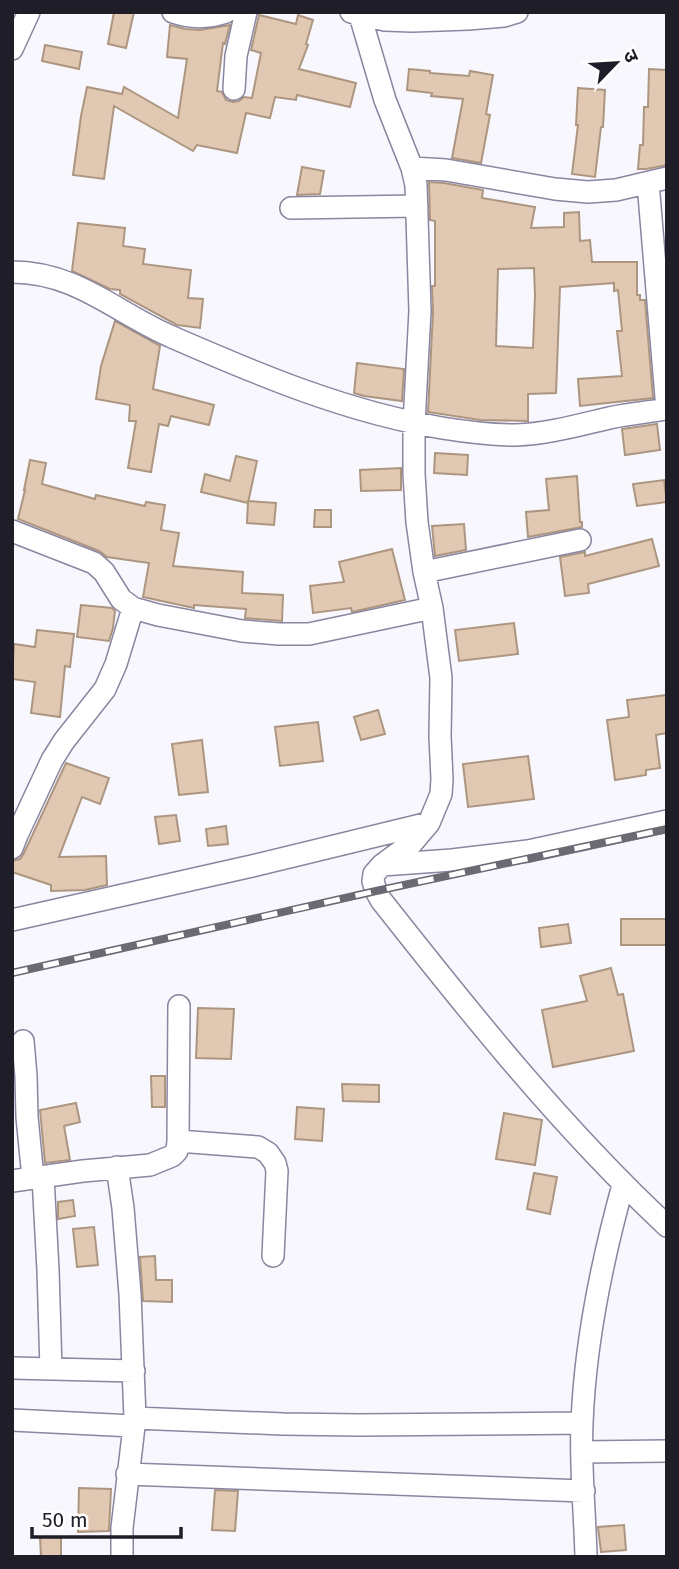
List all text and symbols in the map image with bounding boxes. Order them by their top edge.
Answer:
north arrow [581,28,651,98]
text: उ [618,46,644,67]
scale bar [32,1496,180,1540]
text: 50 m [42,1507,88,1533]

